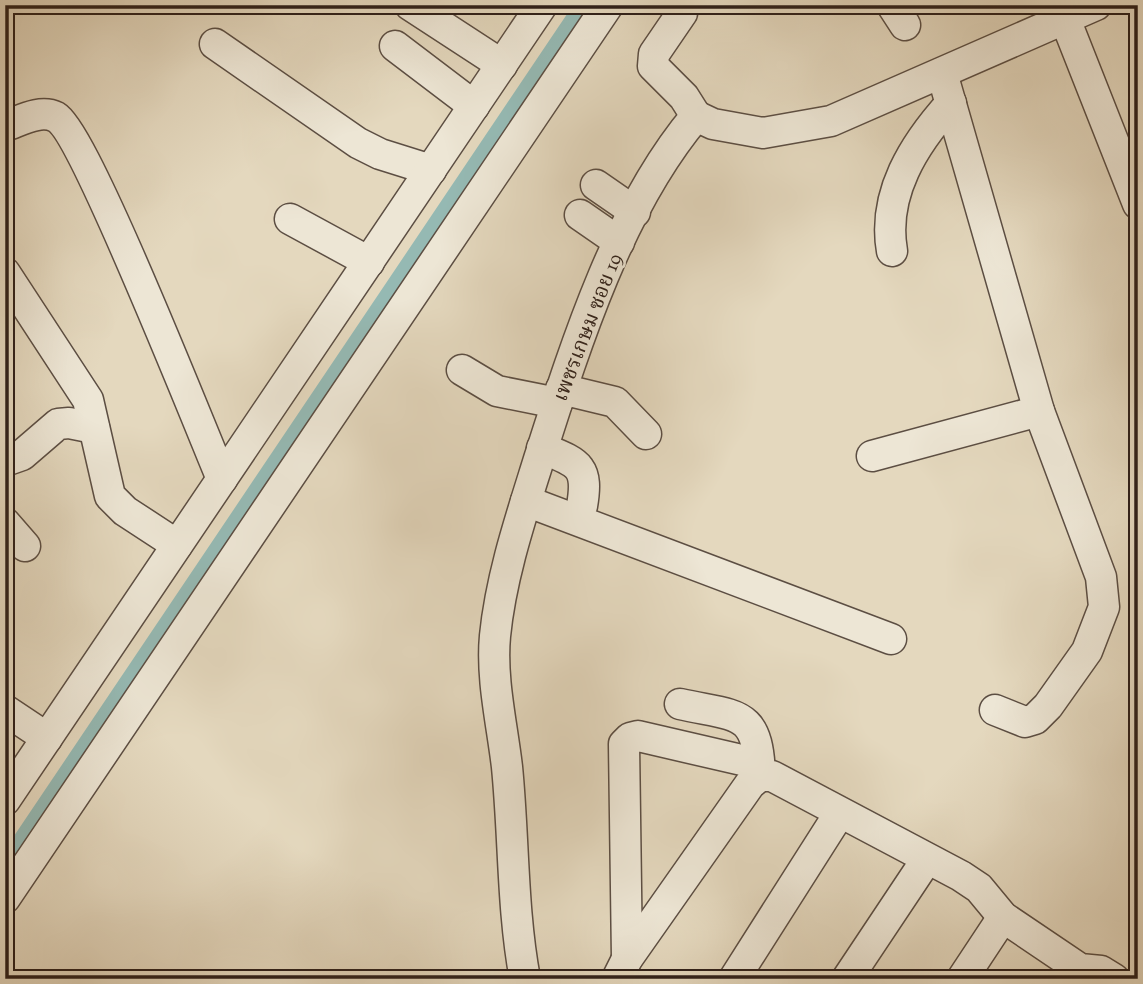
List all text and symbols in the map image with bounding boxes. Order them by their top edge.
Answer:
street label: เพชรเกษม ซอย 19 [547,249,631,406]

